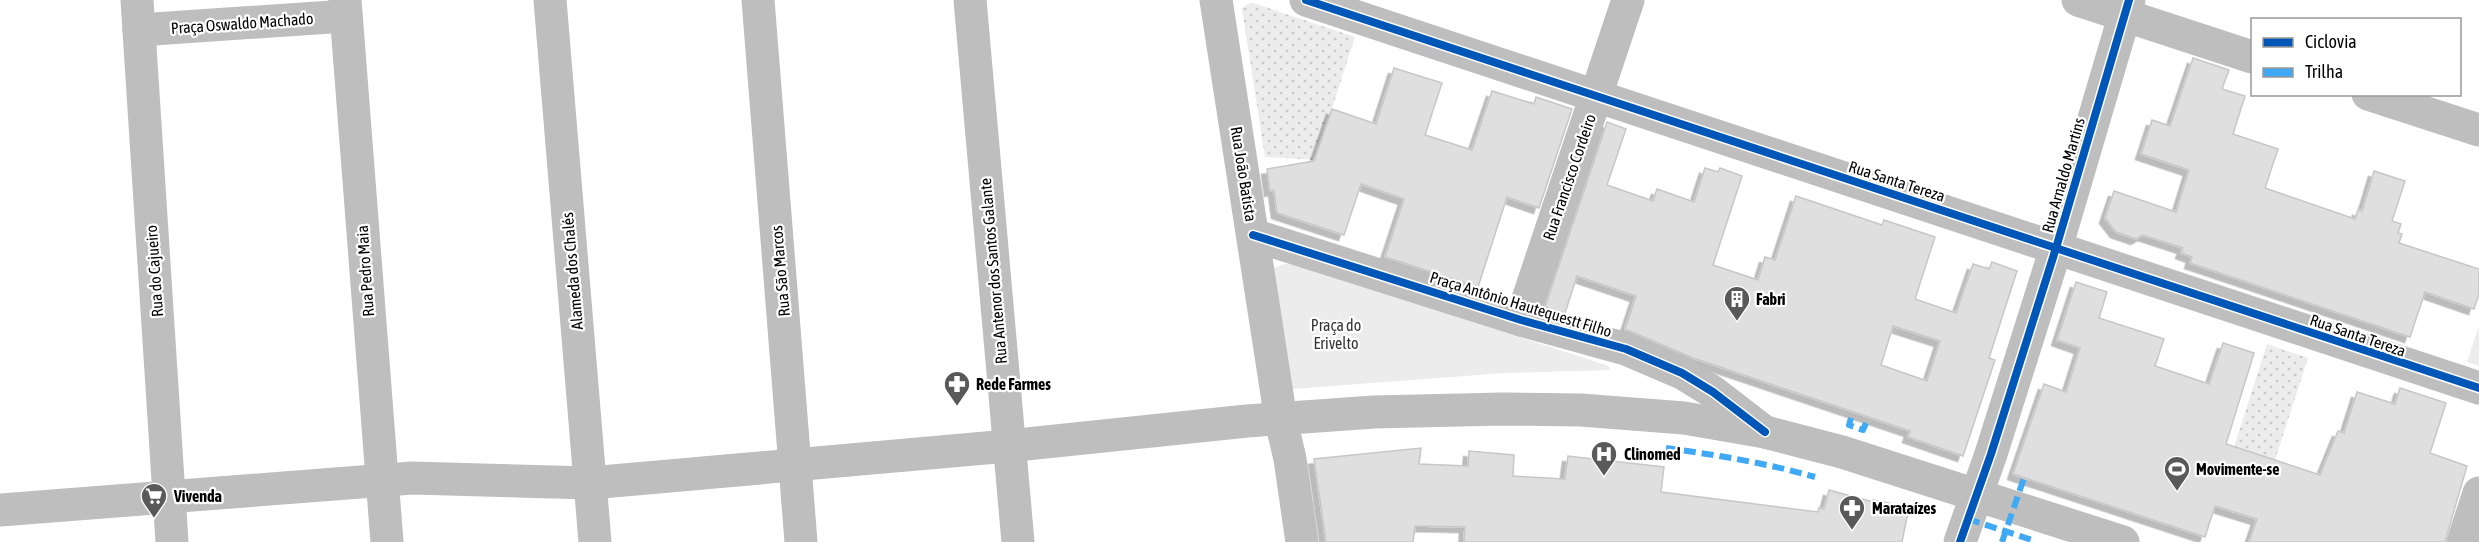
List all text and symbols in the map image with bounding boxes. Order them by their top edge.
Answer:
street label: Praça Oswaldo Machado [170,9,314,38]
legend [2251,18,2461,96]
text: Ciclovia [2305,31,2357,52]
text: Trilha [2305,61,2343,82]
street label: Rua Francisco Cordeiro [1539,112,1599,242]
street label: Rua Arnaldo Martins [2038,115,2088,235]
street label: Rua João Batista [1228,125,1260,223]
street label: Rua Santa Tereza [1847,157,1947,205]
street label: Rua Antenor dos Santos Galante [976,177,1010,365]
street label: Alameda dos Chalés [558,211,586,330]
street label: Rua do Cajueiro [142,224,167,317]
street label: Rua São Marcos [767,224,793,317]
street label: Rua Pedro Maia [353,225,377,317]
street label: Praça Antônio Hautequestt Filho [1428,268,1614,341]
building icon: Fabri [1722,284,1752,322]
place label: Fabri [1756,290,1786,308]
street label: Rua Santa Tereza [2308,310,2408,360]
park label: Praça do Erivelto [1311,316,1361,352]
pharmacy icon: Rede Farmes [942,369,972,407]
place label: Rede Farmes [976,375,1051,393]
hospital icon: Clinomed [1589,439,1619,477]
place label: Clinomed [1624,445,1681,463]
sports icon: Movimente-se [2162,454,2192,492]
place label: Movimente-se [2196,460,2280,478]
supermarket icon: Vivenda [139,481,169,519]
place label: Vivenda [173,487,222,505]
pharmacy icon: Marataízes [1837,493,1867,531]
place label: Marataízes [1872,499,1937,517]

